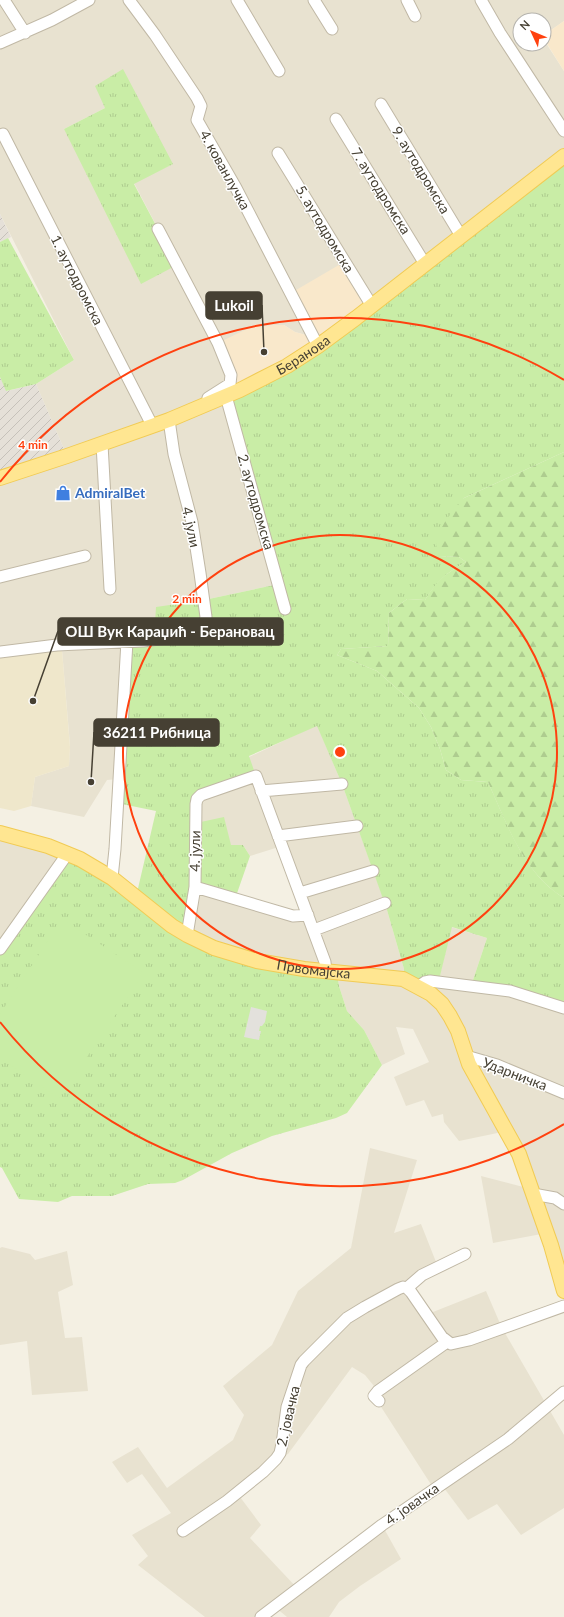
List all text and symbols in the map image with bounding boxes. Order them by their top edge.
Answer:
north arrow [512,12,552,52]
text: N [517,17,532,32]
street label: 9. аутодромска [389,123,454,216]
street label: 4. кованлучка [197,127,254,213]
street label: 7. аутодромска [348,144,415,237]
street label: 5. аутодромска [293,182,358,275]
street label: 1. аутодромска [47,232,107,328]
callout: Lukoil [206,292,262,319]
text: Lukoil [214,296,254,314]
street label: Беранова [273,331,333,378]
text: 4 min [18,437,48,452]
street label: 2. аутодромска [235,452,278,552]
shop icon: AdmiralBet [54,484,72,502]
place label: AdmiralBet [74,484,146,501]
street label: 4. јули [179,505,204,549]
text: 2 min [172,591,202,606]
callout: ОШ Вук Караџић - Берановац [58,618,283,645]
text: ОШ Вук Караџић - Берановац [65,622,275,640]
callout: 36211 Рибница [94,719,219,746]
text: 36211 Рибница [103,723,211,741]
centre of rings [333,745,347,759]
street label: 4. јули [186,830,203,872]
street label: Првомајска [276,956,351,982]
street label: Ударничка [481,1053,550,1094]
street label: 2. јовачка [272,1384,303,1448]
street label: 4. јовачка [382,1479,442,1528]

